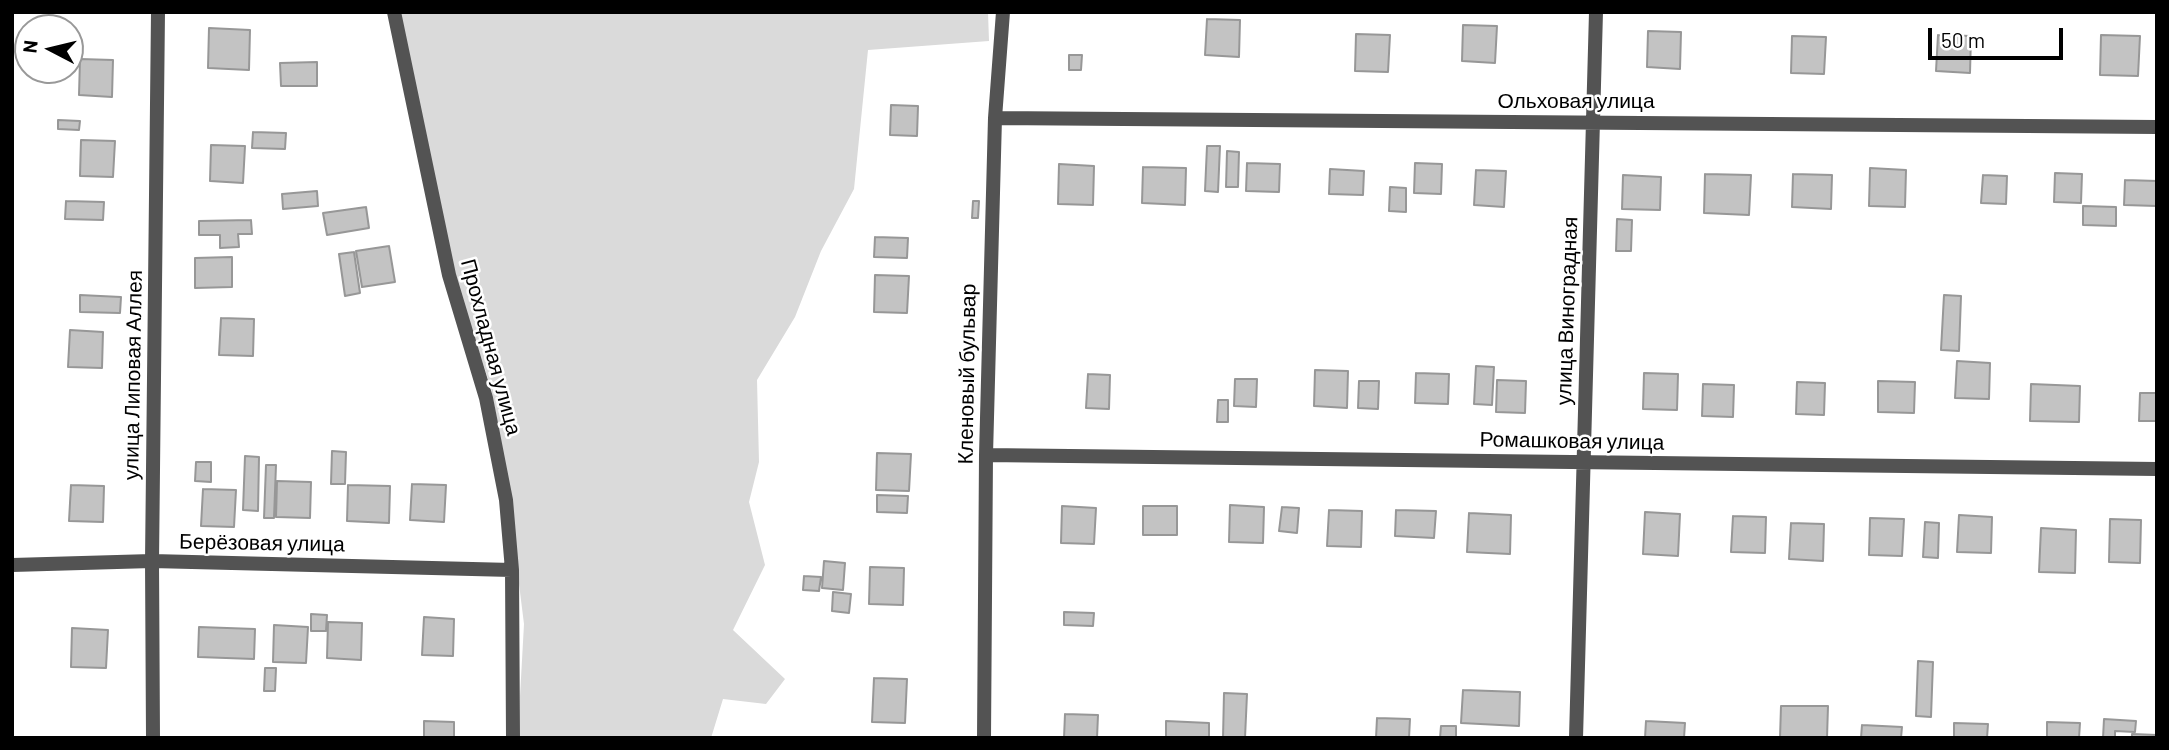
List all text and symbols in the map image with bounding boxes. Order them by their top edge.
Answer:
north arrow [14,14,84,84]
scale bar [1931,14,2066,58]
text: 50 m [1941,27,1985,52]
text: N [17,39,42,54]
street label: Ольховая улица [1497,88,1655,114]
street label: улица Виноградная [1551,216,1583,406]
street label: Прохладная улица [455,256,527,438]
street label: улица Липовая Аллея [119,270,147,480]
street label: Кленовый бульвар [953,283,981,465]
street label: Ромашковая улица [1479,427,1665,455]
street label: Берёзовая улица [179,529,345,557]

